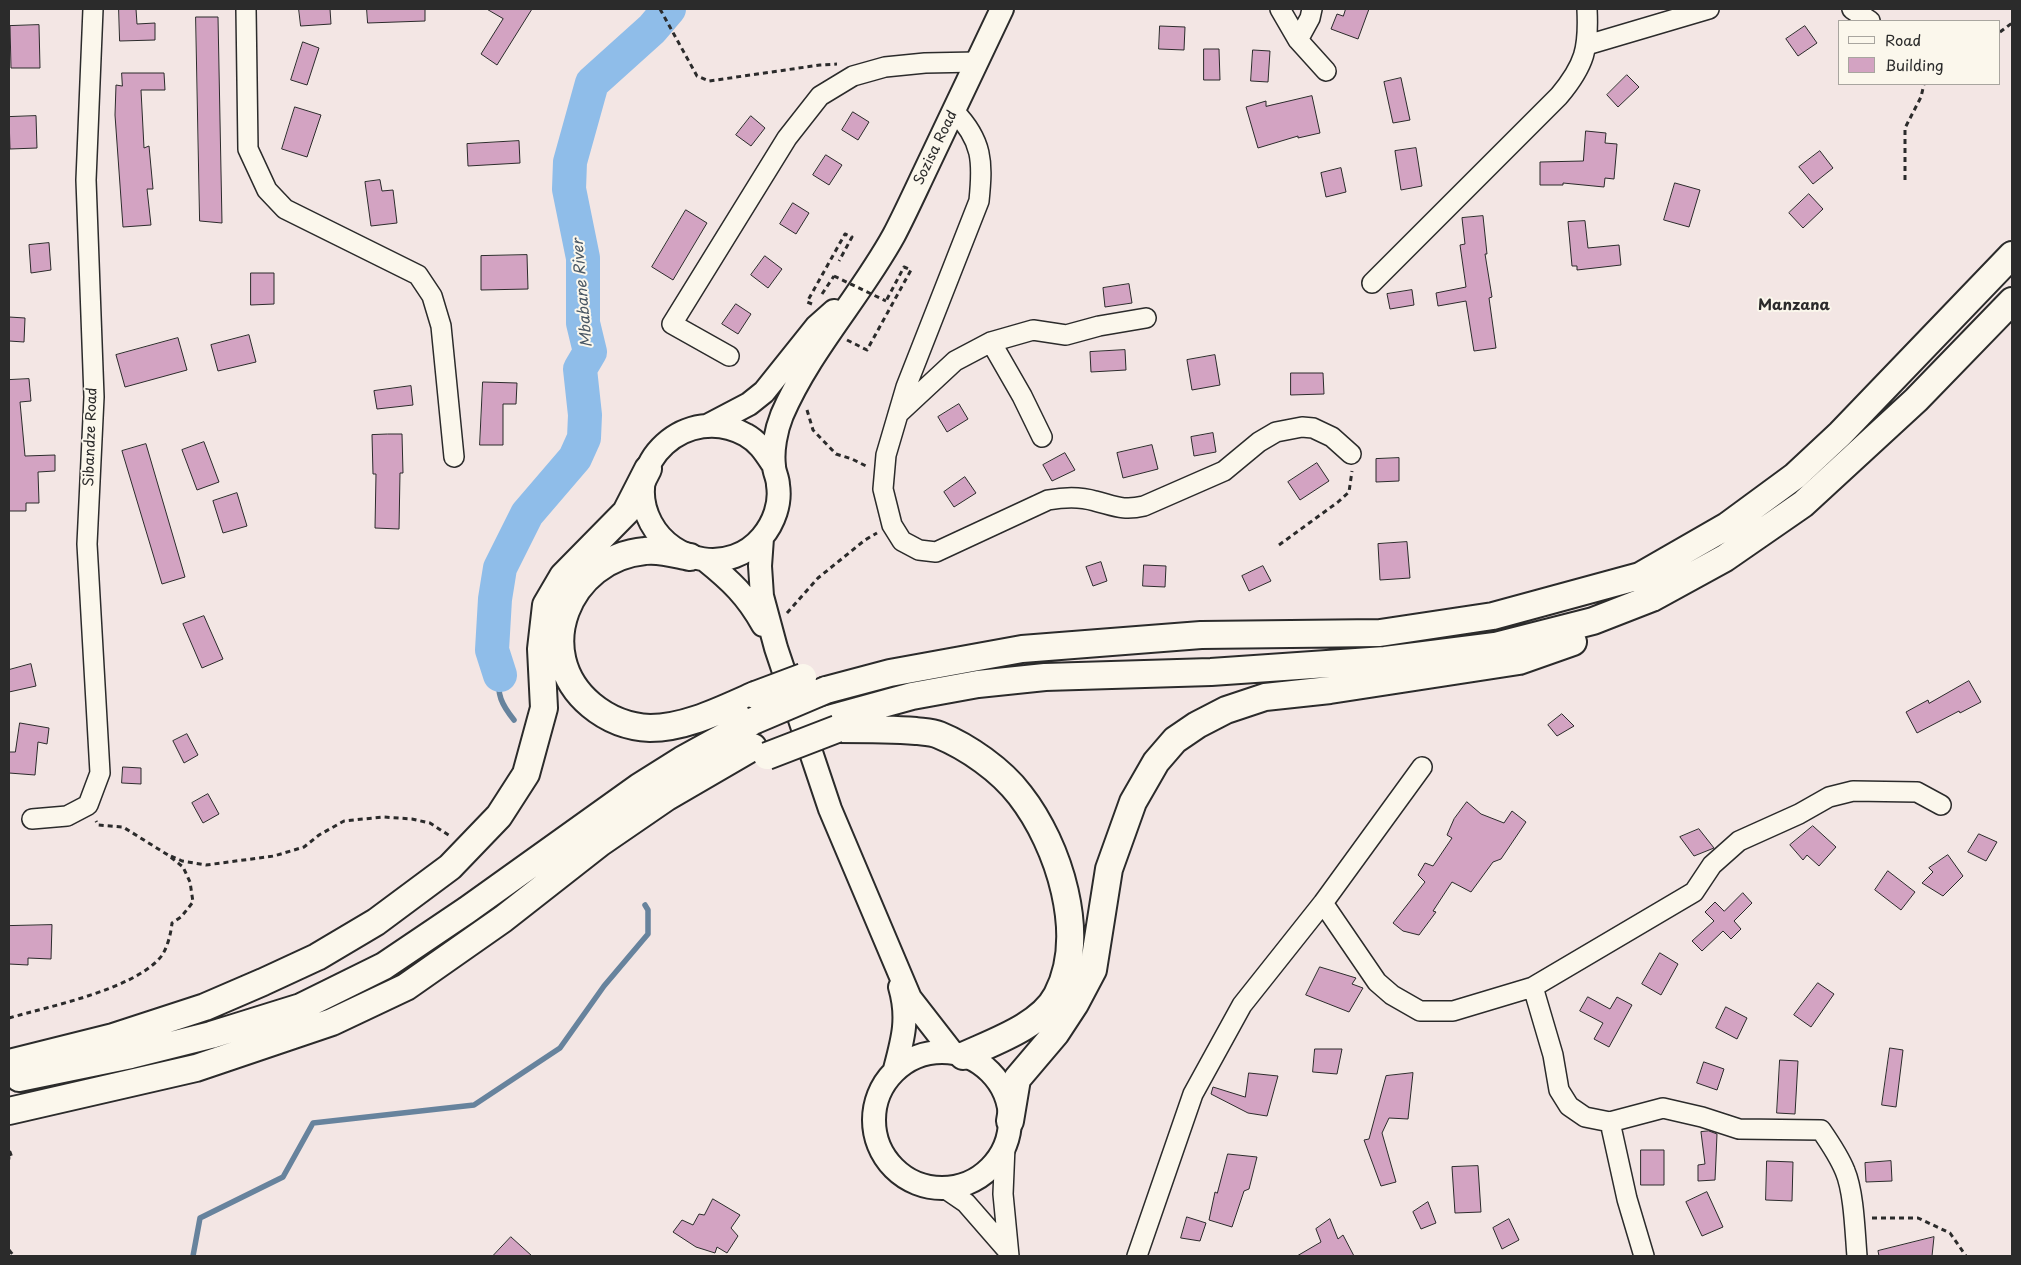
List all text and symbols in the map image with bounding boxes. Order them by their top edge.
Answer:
legend [1838,20,2001,85]
text: Road [1885,28,1921,51]
text: Building [1885,53,1944,76]
street label: Sozisa Road [911,108,961,188]
water label: Mbabane River [569,238,597,348]
district label: Manzana [1758,297,1830,315]
street label: Sibandze Road [81,387,101,487]

